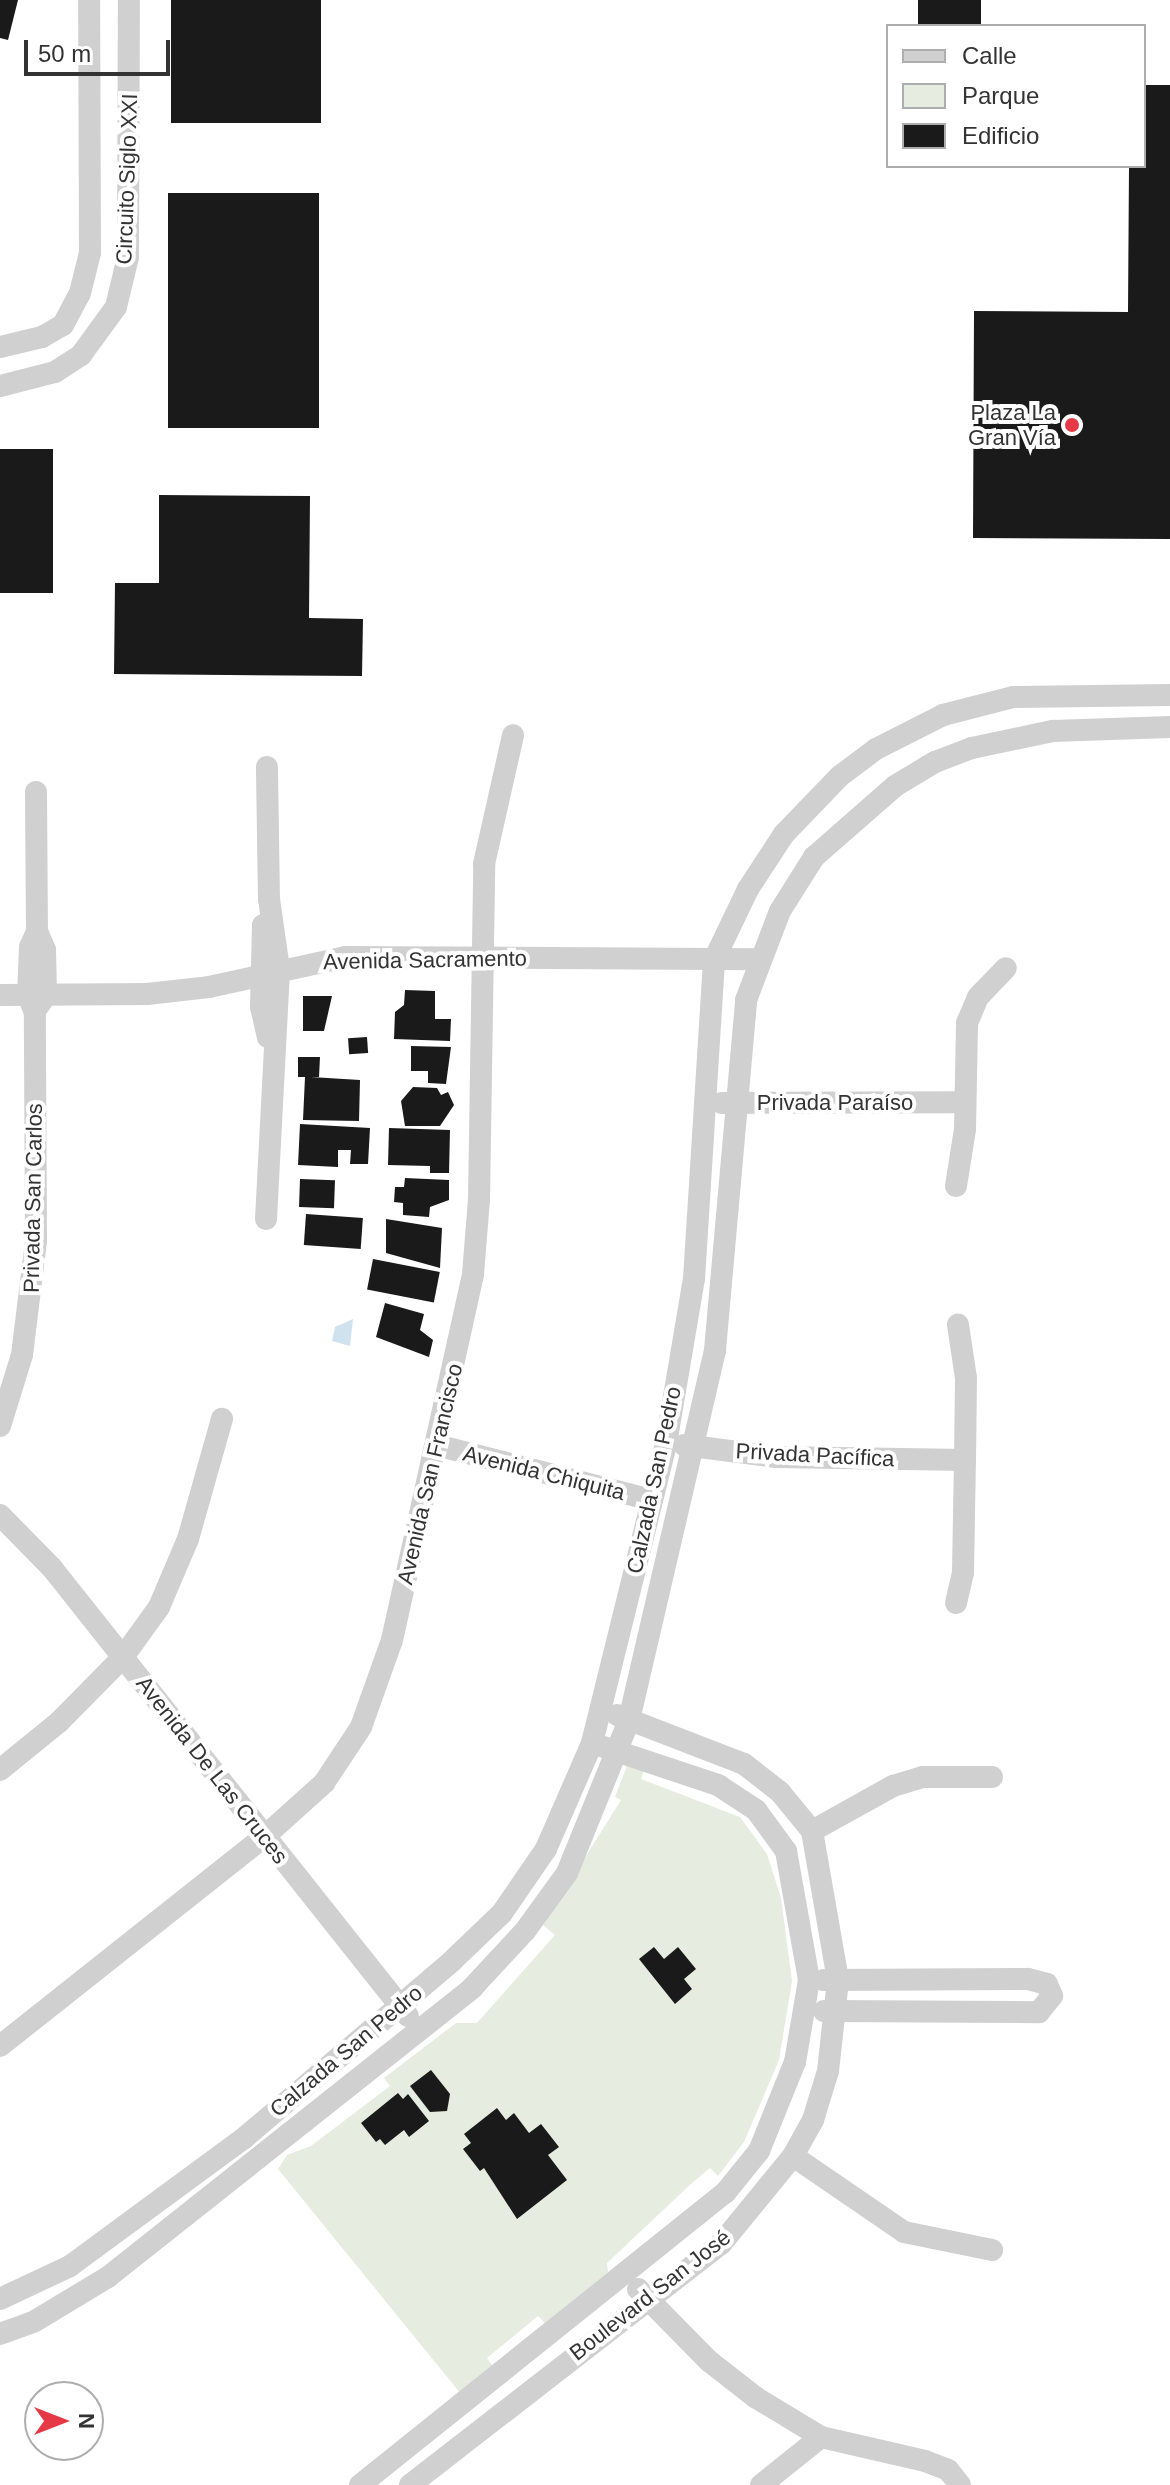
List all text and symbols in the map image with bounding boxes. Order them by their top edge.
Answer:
scale bar [28,24,174,74]
legend [886,24,1146,168]
text: 50 m [38,40,91,67]
text: Calle [962,42,1017,69]
text: Parque [962,82,1039,109]
street label: Circuito Siglo XXI [111,93,143,265]
text: Edificio [962,122,1039,149]
place label: Plaza La Gran Vía [968,399,1056,450]
marker: Plaza La Gran Vía [1063,416,1081,434]
street label: Avenida Sacramento [323,945,527,975]
street label: Privada Paraíso [757,1090,913,1116]
street label: Privada San Carlos [18,1103,48,1293]
street label: Avenida San Francisco [392,1361,468,1587]
street label: Calzada San Pedro [621,1384,687,1576]
street label: Privada Pacífica [735,1438,895,1472]
street label: Avenida Chiquita [460,1440,628,1506]
street label: Avenida De Las Cruces [131,1671,293,1869]
street label: Calzada San Pedro [264,1980,428,2122]
street label: Boulevard San José [564,2224,736,2366]
north arrow [24,2381,104,2461]
text: N [74,2413,99,2429]

